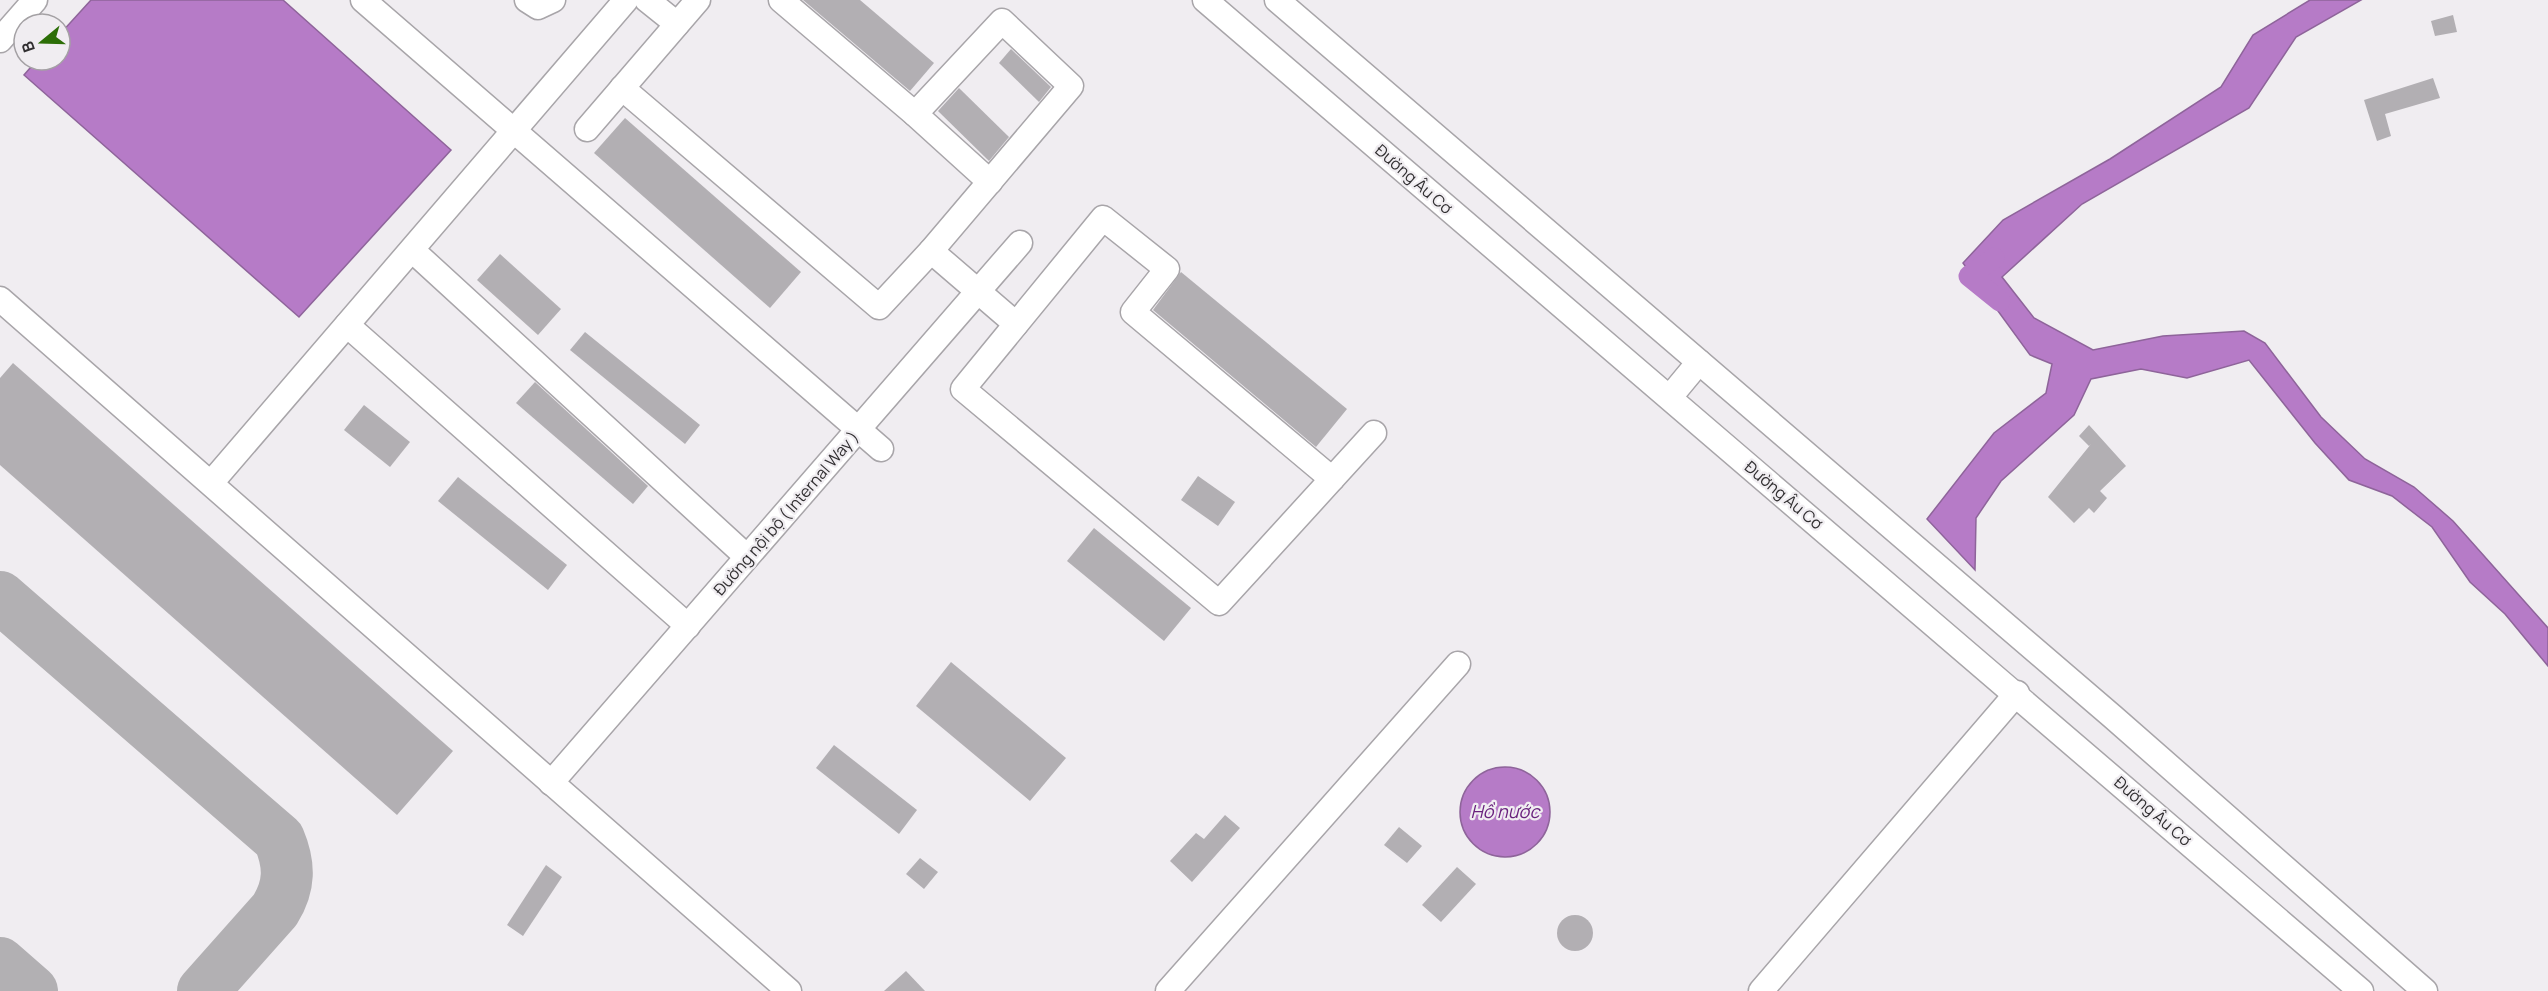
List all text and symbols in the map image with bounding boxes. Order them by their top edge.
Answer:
north arrow [12,12,72,72]
text: B [16,39,40,55]
street label: Đường Âu Cơ [1371,139,1457,219]
street label: Đường nội bộ ( Internal Way ) [708,426,864,600]
street label: Đường Âu Cơ [1740,456,1828,534]
street label: Đường Âu Cơ [2110,771,2196,851]
water label: Hồ nước [1471,799,1541,823]

